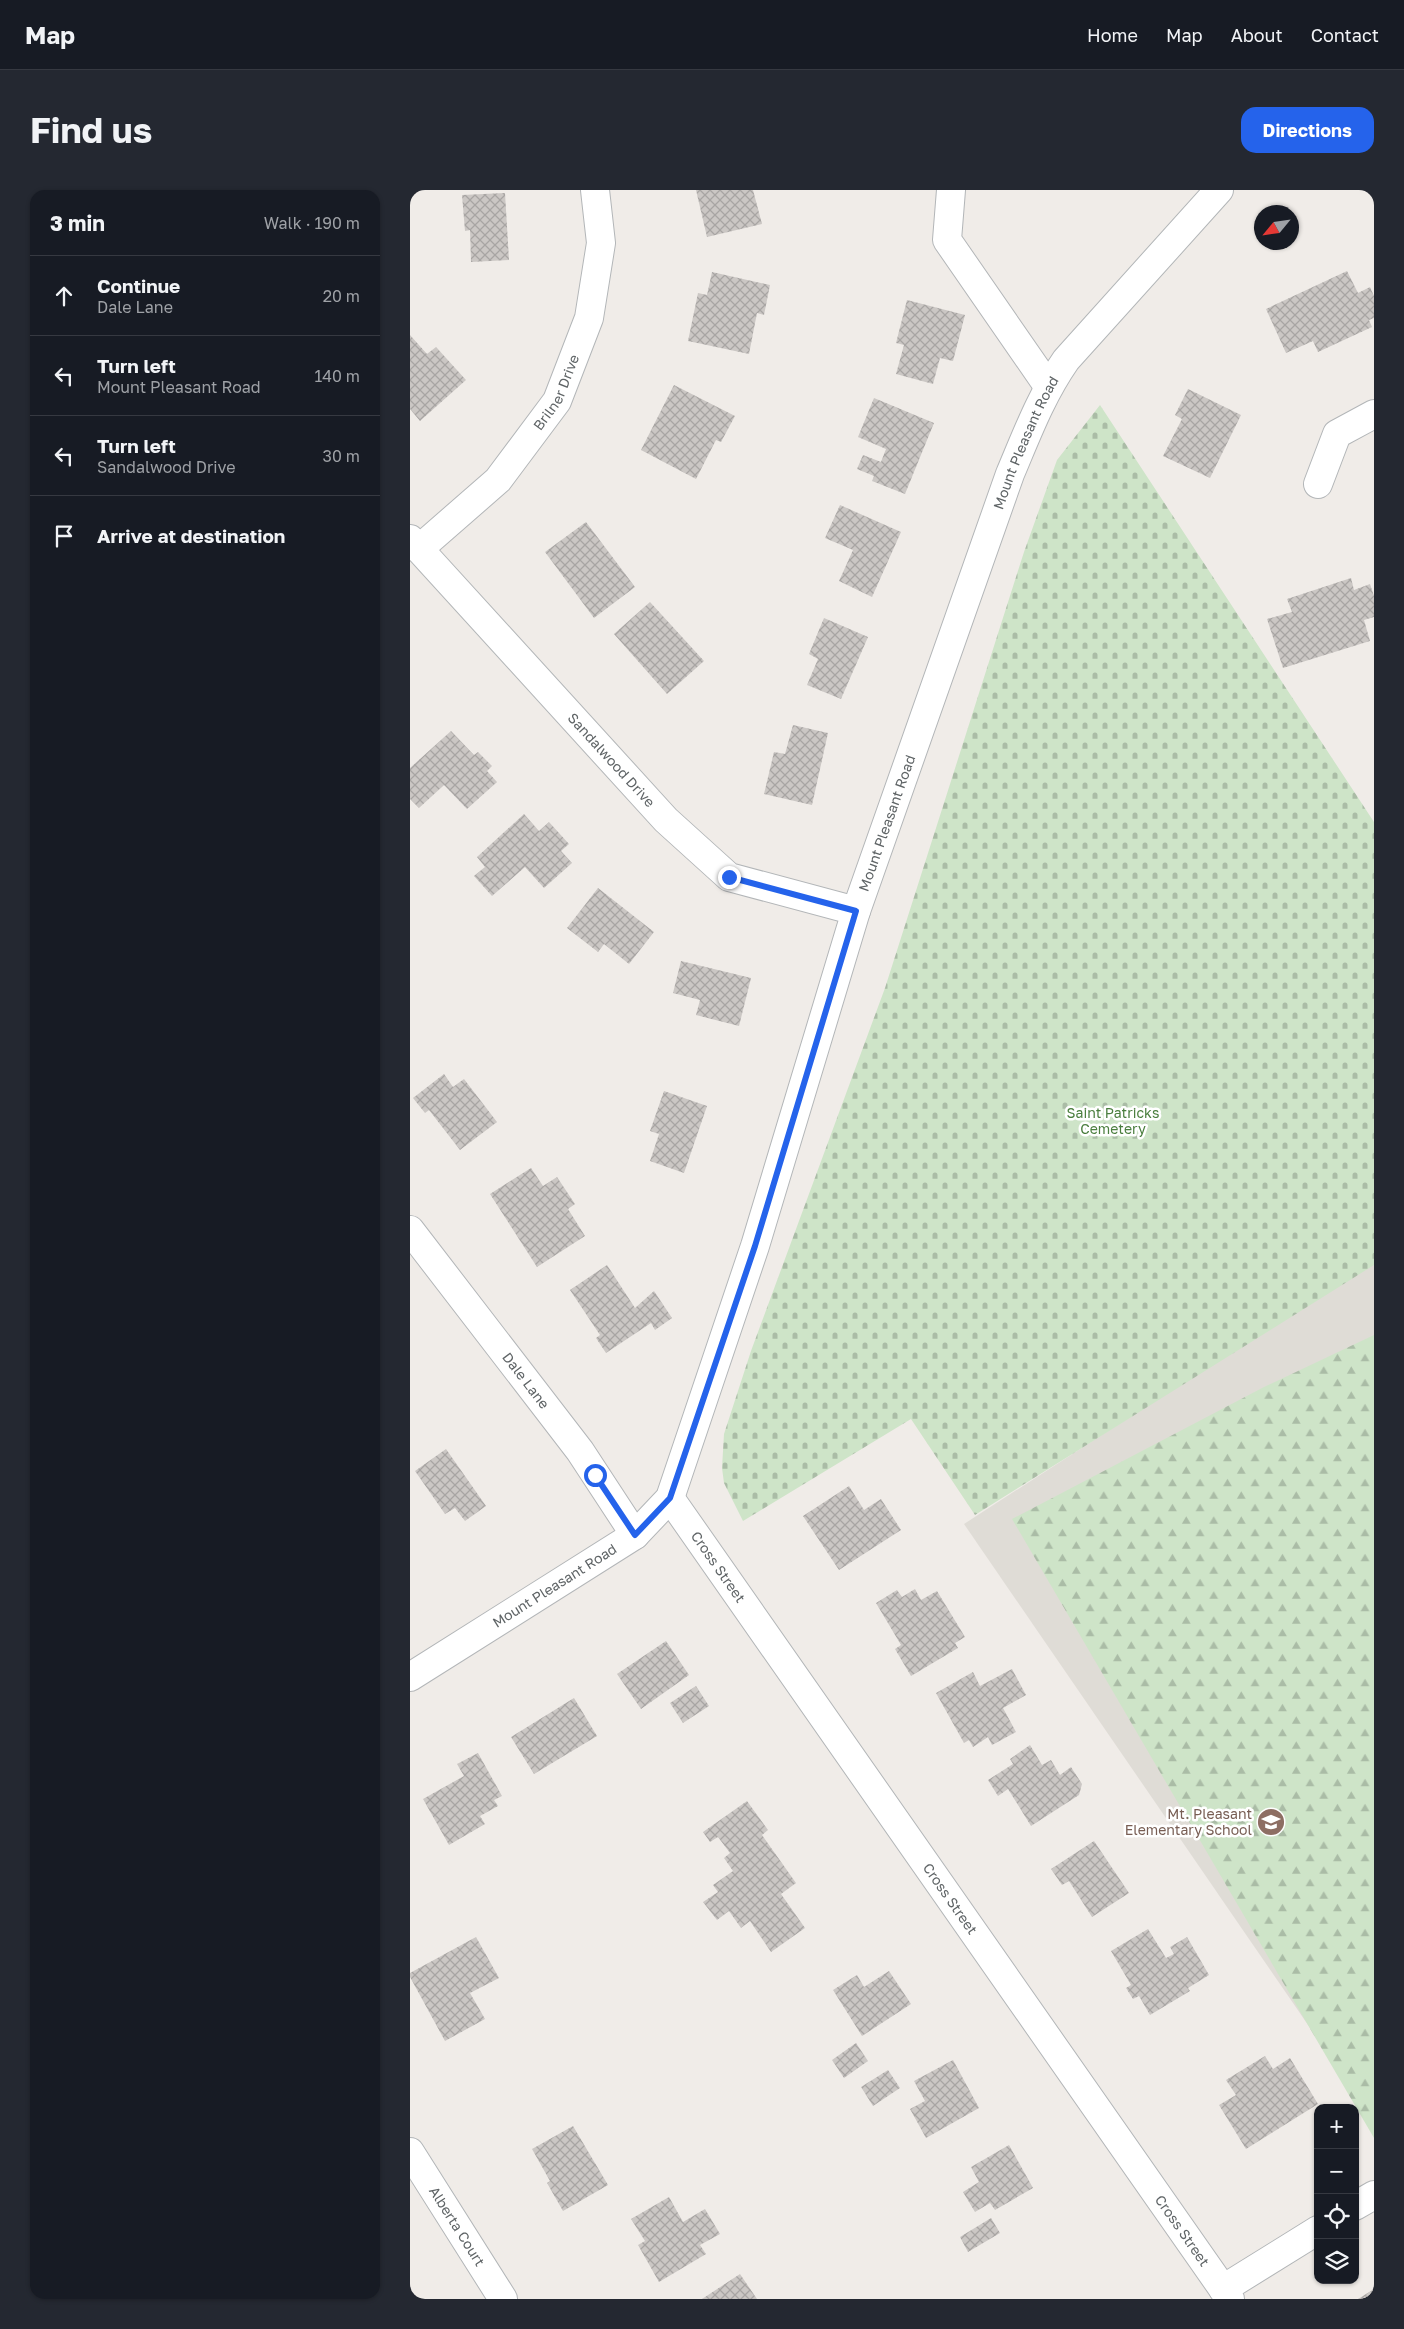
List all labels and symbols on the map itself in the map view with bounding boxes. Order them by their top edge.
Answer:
north arrow [1254,205,1299,250]
street label: Brilner Drive [529,352,582,433]
street label: Mount Pleasant Road [989,373,1062,511]
street label: Sandalwood Drive [565,709,659,810]
street label: Mount Pleasant Road [855,753,918,893]
route end [718,866,741,889]
park label: Saint Patricks Cemetery [1067,1104,1159,1137]
street label: Dale Lane [499,1349,553,1412]
route start [584,1464,607,1487]
street label: Cross Street [688,1528,749,1605]
street label: Mount Pleasant Road [489,1540,620,1631]
place label: Mt. Pleasant Elementary School [1125,1805,1252,1838]
school or university icon: Mt. Pleasant Elementary School [1256,1807,1286,1837]
street label: Cross Street [920,1860,981,1937]
street label: Alberta Court [426,2183,489,2269]
street label: Cross Street [1152,2191,1213,2269]

